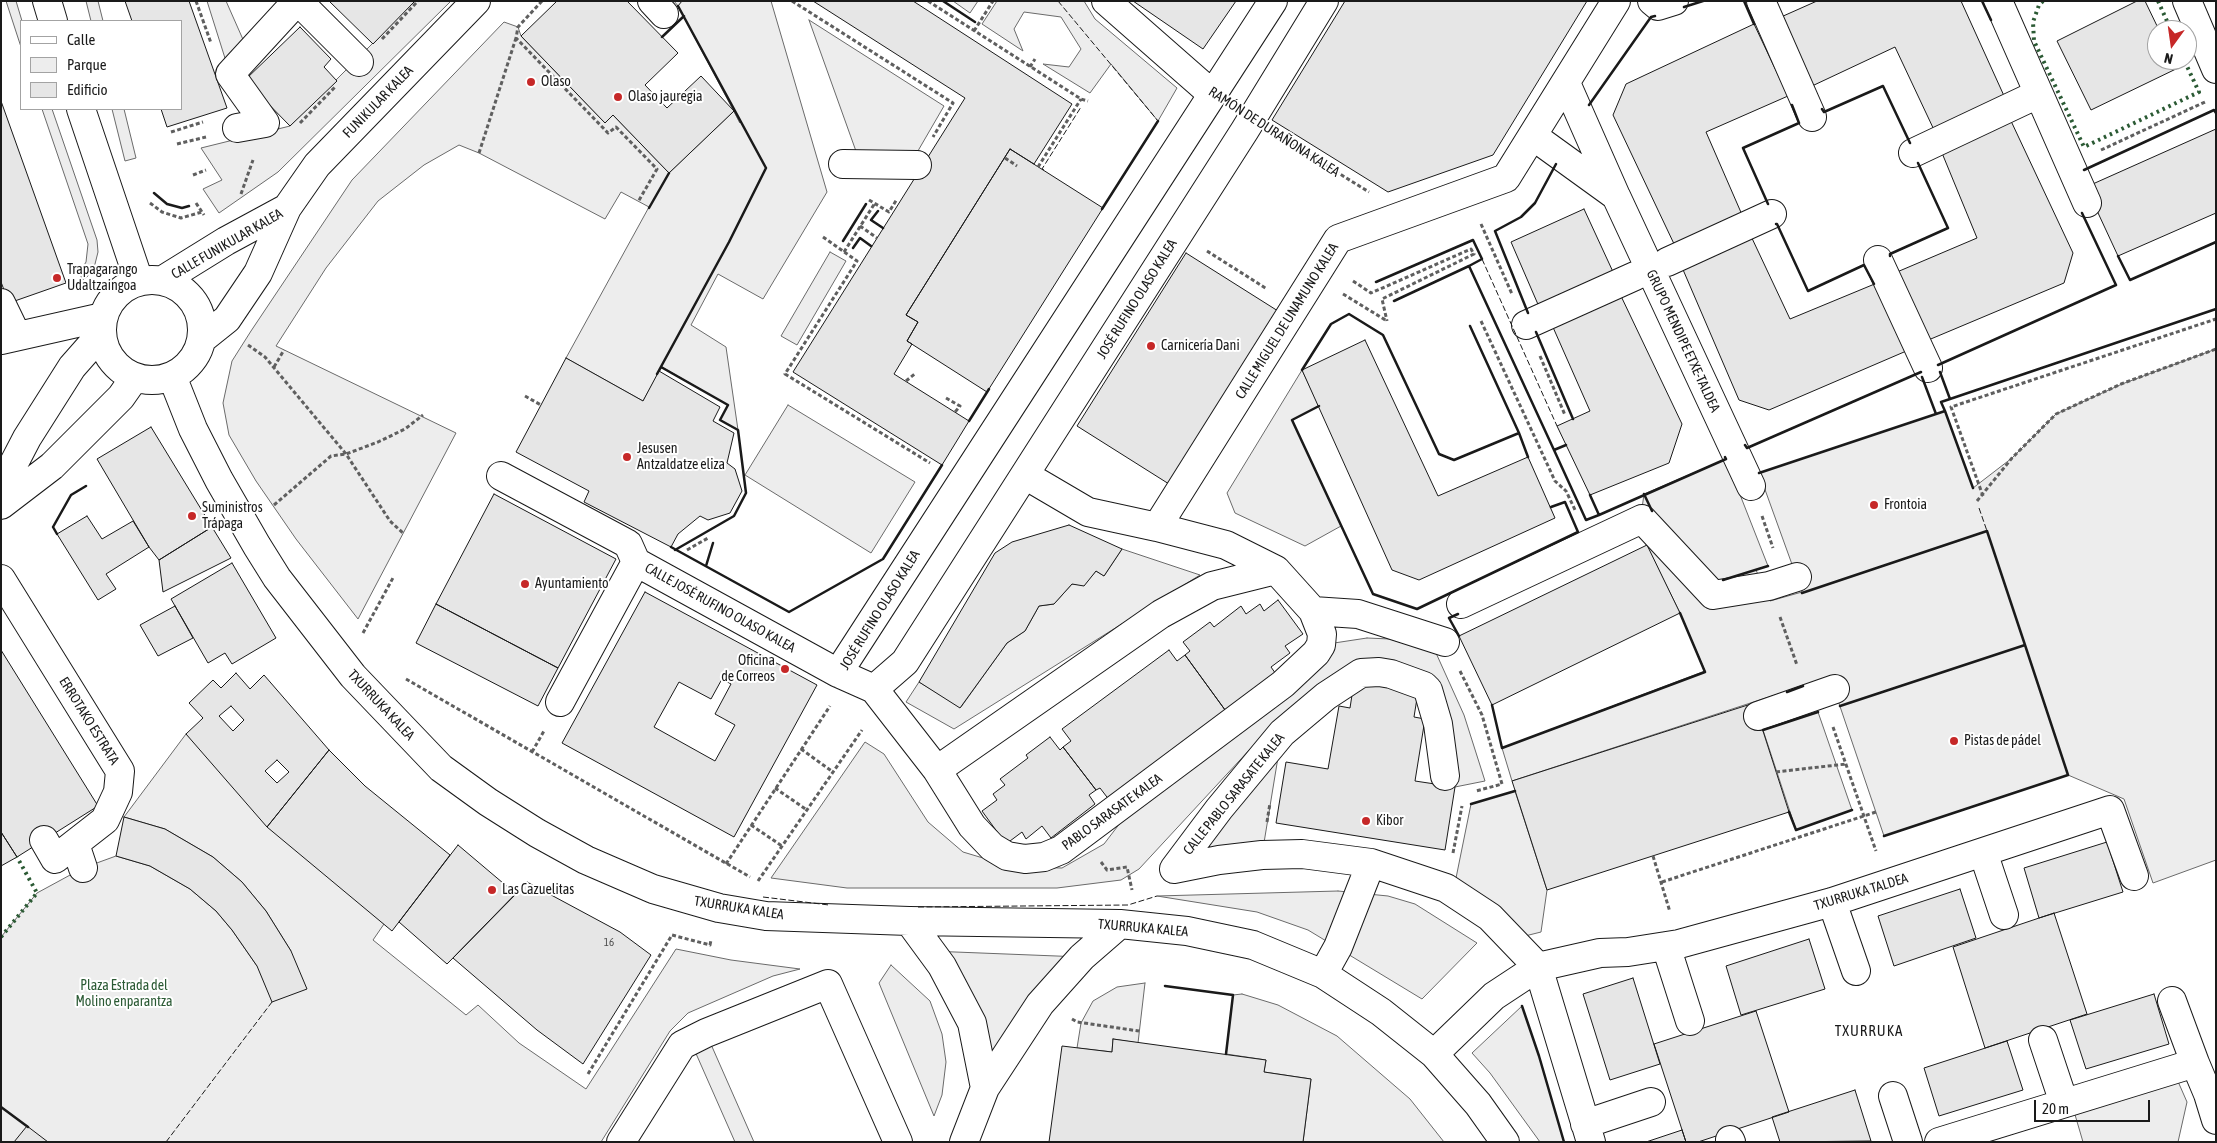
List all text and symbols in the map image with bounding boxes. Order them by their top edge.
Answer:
legend [20,20,182,110]
north arrow [2147,20,2197,70]
text: Calle [67,31,95,48]
text: N [2163,50,2175,67]
text: Parque [67,56,107,73]
street label: FUNIKULAR KALEA [339,62,417,142]
place label: Olaso [541,74,571,90]
marker: Olaso [525,76,537,88]
text: Edificio [67,81,108,98]
street label: RAMÓN DE DURAÑONA KALEA [1205,83,1343,181]
place label: Olaso jauregia [628,89,703,105]
marker: Olaso jauregia [612,91,624,103]
street label: CALLE FUNIKULAR KALEA [168,205,286,283]
street label: JOSÉ RUFINO OLASO KALEA [1093,236,1181,362]
street label: CALLE MIGUEL DE UNAMUNO KALEA [1232,240,1342,402]
place label: Trapagarango Udaltzaingoa [67,262,138,294]
street label: GRUPO MENDIPE ETXE-TALDEA [1643,267,1723,415]
marker: Trapagarango Udaltzaingoa [51,272,63,284]
place label: Carnicería Dani [1161,338,1240,354]
marker: Carnicería Dani [1145,340,1157,352]
place label: Jesusen Antzaldatze eliza [637,441,725,474]
marker: Jesusen Antzaldatze eliza [621,451,633,463]
place label: Frontoia [1884,497,1927,513]
marker: Frontoia [1868,499,1880,511]
place label: Suministros Trápaga [202,500,263,532]
marker: Suministros Trápaga [186,510,198,522]
street label: JOSÉ RUFINO OLASO KALEA [836,547,924,673]
street label: CALLE JOSÉ RUFINO OLASO KALEA [642,560,798,656]
place label: Ayuntamiento [535,576,609,592]
marker: Ayuntamiento [519,578,531,590]
place label: Oficina de Correos [721,653,775,686]
marker: Oficina de Correos [779,663,791,675]
street label: TXURRUKA KALEA [344,666,418,744]
street label: ERROTAKO ESTRATA [55,674,123,768]
street label: CALLE PABLO SARASATE KALEA [1180,730,1288,858]
place label: Pistas de pádel [1964,733,2041,749]
marker: Pistas de pádel [1948,735,1960,747]
street label: PABLO SARASATE KALEA [1059,770,1165,854]
place label: Kibor [1376,813,1403,829]
marker: Kibor [1360,815,1372,827]
street label: TXURRUKA TALDEA [1812,870,1910,914]
place label: Las Cazuelitas [502,882,574,898]
marker: Las Cazuelitas [486,884,498,896]
street label: TXURRUKA KALEA [693,893,785,923]
street label: TXURRUKA KALEA [1097,916,1189,940]
house number: 16 [604,936,614,950]
park label: Plaza Estrada del Molino enparantza [75,978,173,1010]
district label: TXURRUKA [1834,1022,1904,1040]
scale bar [2037,1090,2153,1122]
text: 20 m [2042,1100,2069,1117]

